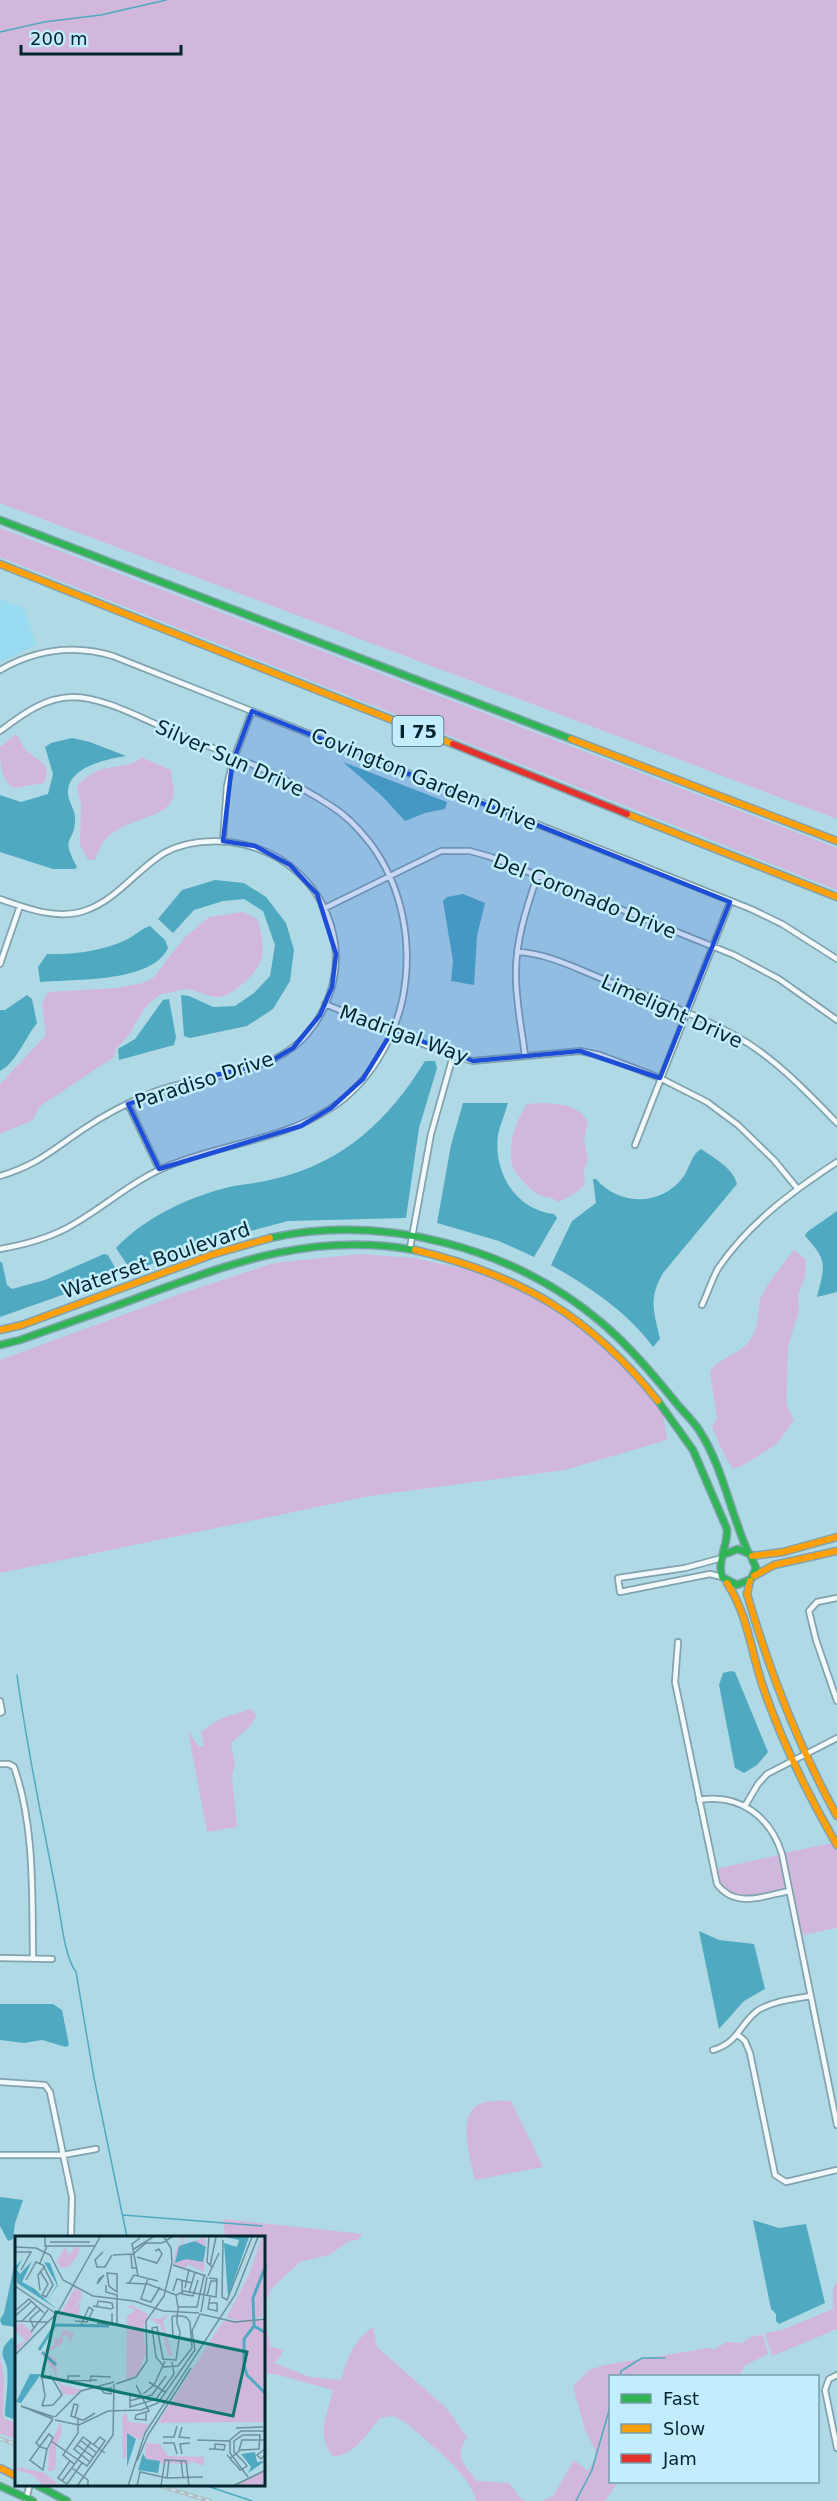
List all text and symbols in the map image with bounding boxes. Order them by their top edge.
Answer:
scale bar [21,18,182,56]
text: 200 m [30,28,88,49]
street label: Silver Sun Drive [152,714,308,802]
road number: I 75 [392,716,444,746]
street label: Covington Garden Drive [308,723,540,835]
street label: Del Coronado Drive [490,848,680,944]
street label: Limelight Drive [597,969,747,1053]
street label: Madrigal Way [336,1000,472,1068]
street label: Paradiso Drive [132,1046,276,1114]
street label: Waterset Boulevard [59,1217,253,1303]
inset map [15,2236,266,2486]
legend [609,2375,819,2483]
text: Fast [663,2388,699,2409]
text: Slow [663,2418,705,2439]
text: Jam [662,2448,697,2469]

